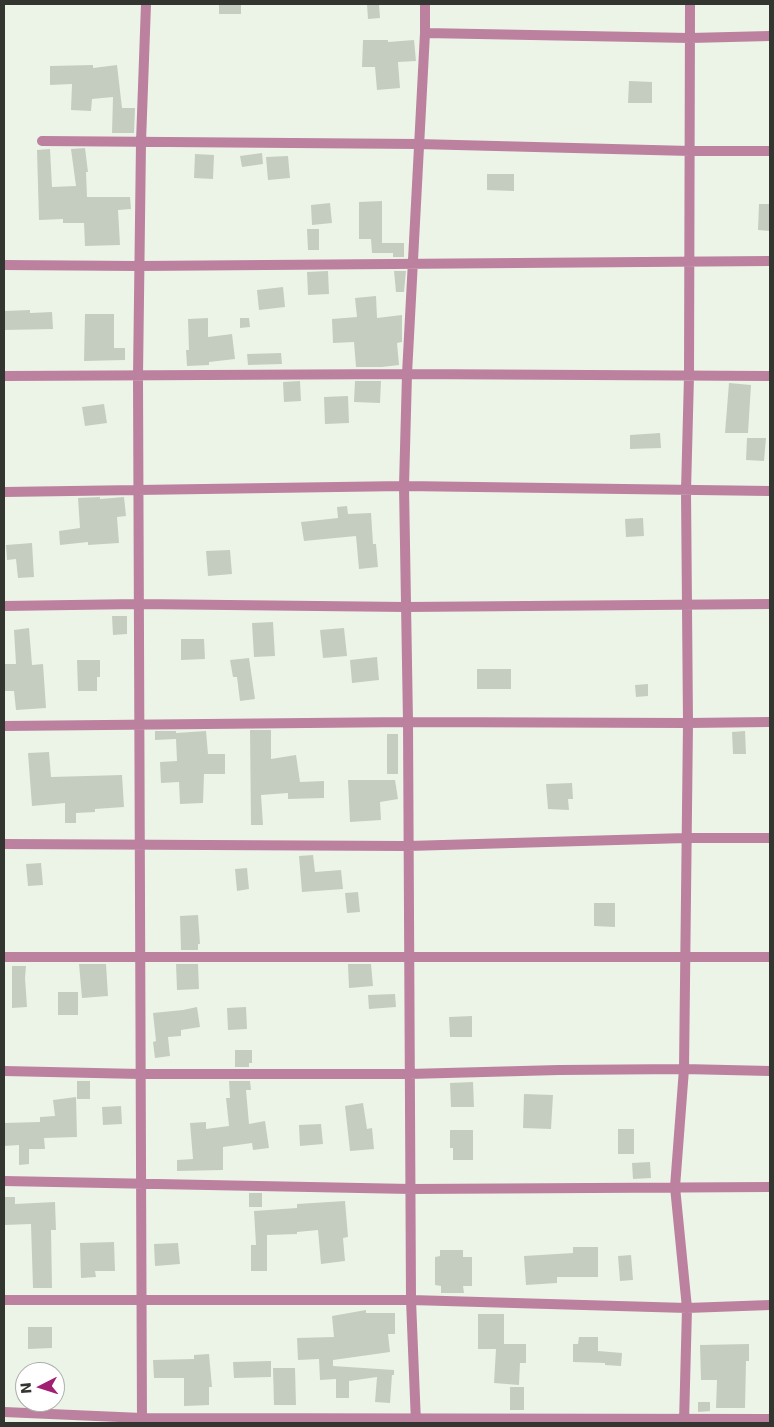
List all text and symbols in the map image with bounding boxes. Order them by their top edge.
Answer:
north arrow [15,1362,65,1412]
text: N [18,1382,35,1395]

